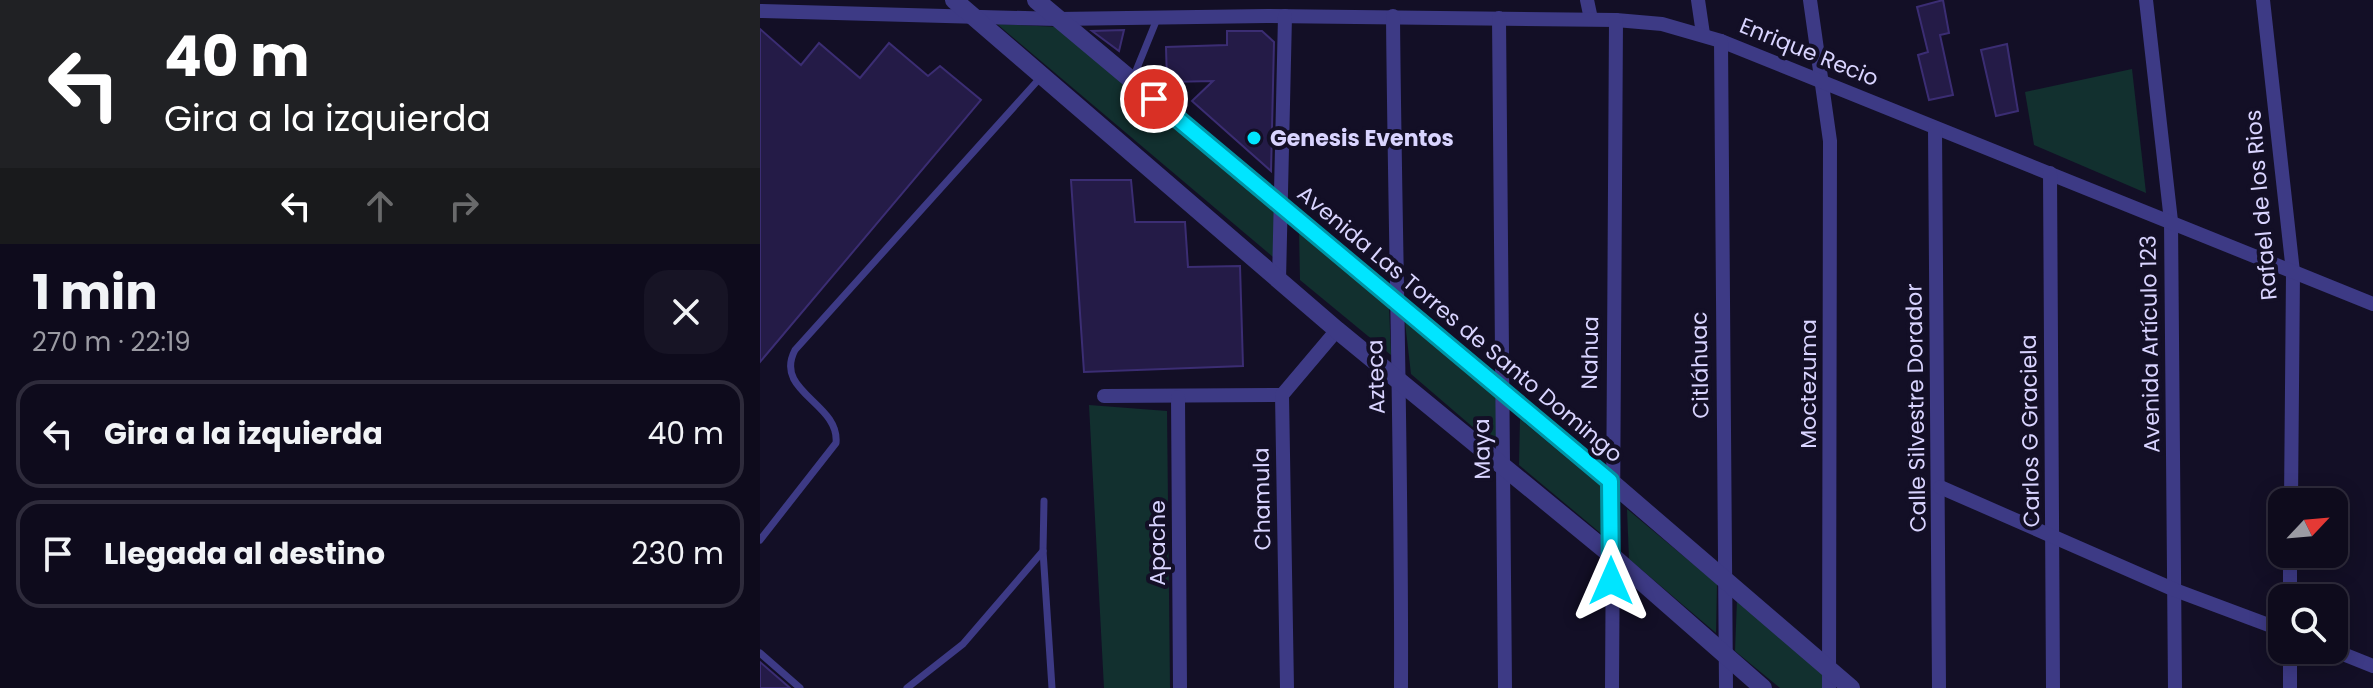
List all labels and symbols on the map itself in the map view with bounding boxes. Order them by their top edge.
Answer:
street label: Enrique Recio [1735,10,1883,94]
pin [1120,65,1188,133]
street label: Rafael de los Rios [2237,109,2285,301]
place label: Genesis Eventos [1270,123,1454,154]
marker: Genesis Eventos [1245,129,1263,147]
street label: Avenida Las Torres de Santo Domingo [1291,178,1629,470]
street label: Avenida Artículo 123 [2133,235,2167,453]
street label: Calle Silvestre Dorador [1898,283,1934,533]
street label: Citláhuac [1684,311,1716,419]
street label: Nahua [1574,316,1606,390]
street label: Moctezuma [1793,319,1824,449]
street label: Carlos G Graciela [2013,334,2047,528]
street label: Azteca [1359,339,1393,415]
street label: Maya [1466,418,1498,480]
street label: Chamula [1246,447,1278,551]
north arrow [2268,488,2348,568]
street label: Apache [1142,500,1173,586]
position arrow [1569,539,1653,623]

